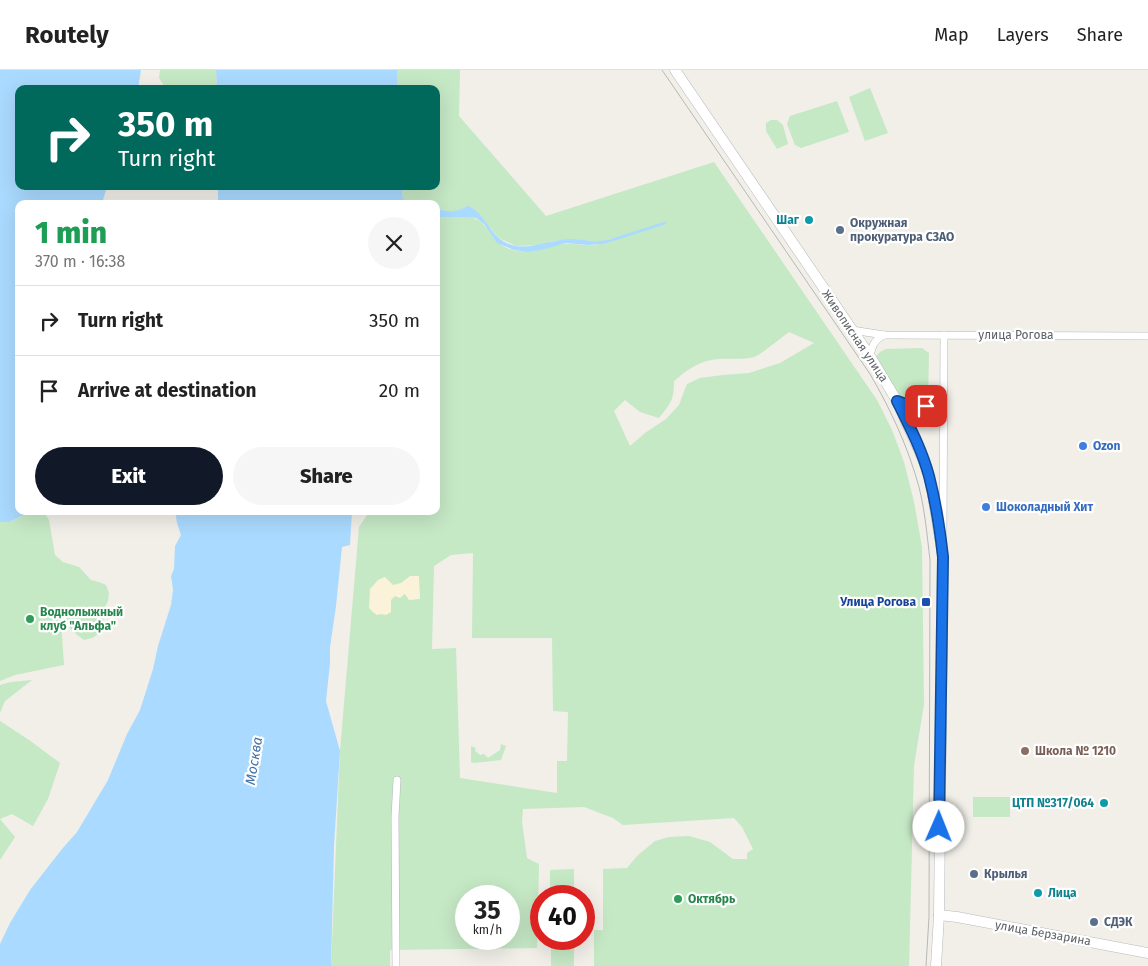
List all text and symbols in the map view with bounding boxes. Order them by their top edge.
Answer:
text: Routely [25,21,109,49]
text: Map [934,24,969,46]
text: Layers [997,24,1049,46]
text: Share [1077,24,1123,46]
text: 350 m [118,103,213,145]
icon: right [35,105,100,170]
text: Turn right [118,145,215,172]
place label: Шаг [776,213,800,227]
marker: Шаг [803,214,815,226]
text: 1 min [35,215,107,251]
place label: Окружная прокуратура СЗАО [850,216,954,244]
button: close [368,217,420,269]
marker: Окружная прокуратура СЗАО [834,224,846,236]
text: 370 m · 16:38 [35,252,125,271]
street label: Живописная улица [819,287,891,385]
icon: right [35,307,63,335]
text: Turn right [78,309,163,332]
text: 350 m [369,309,420,332]
street label: улица Рогова [978,328,1054,342]
icon: arrive [35,377,63,405]
text: Arrive at destination [78,379,257,402]
text: 20 m [379,379,420,402]
pin [905,385,947,427]
icon: arrive [912,392,940,420]
place label: Ozon [1093,439,1121,453]
marker: Ozon [1077,440,1089,452]
button: Exit [35,447,223,505]
button: Share [233,447,420,505]
place label: Шоколадный Хит [996,500,1093,514]
marker: Шоколадный Хит [980,501,992,513]
place label: Улица Рогова [839,595,916,609]
marker: Улица Рогова [920,596,932,608]
place label: Воднолыжный клуб "Альфа" [40,605,123,633]
marker: Воднолыжный клуб "Альфа" [24,613,36,625]
water label: Москва [242,736,266,786]
place label: Школа № 1210 [1035,744,1116,758]
marker: Школа № 1210 [1019,745,1031,757]
place label: ЦТП №317/064 [1012,796,1094,810]
marker: ЦТП №317/064 [1098,797,1110,809]
position arrow [912,800,964,852]
place label: Крылья [984,867,1027,881]
marker: Крылья [968,868,980,880]
speed limit sign: 40 [530,885,595,950]
place label: Лица [1048,886,1077,900]
marker: Лица [1032,887,1044,899]
place label: Октябрь [688,892,736,906]
marker: Октябрь [672,893,684,905]
text: 35 [474,896,501,926]
place label: СДЭК [1104,915,1133,929]
marker: СДЭК [1088,916,1100,928]
street label: улица Берзарина [994,918,1092,948]
text: km/h [473,923,502,937]

